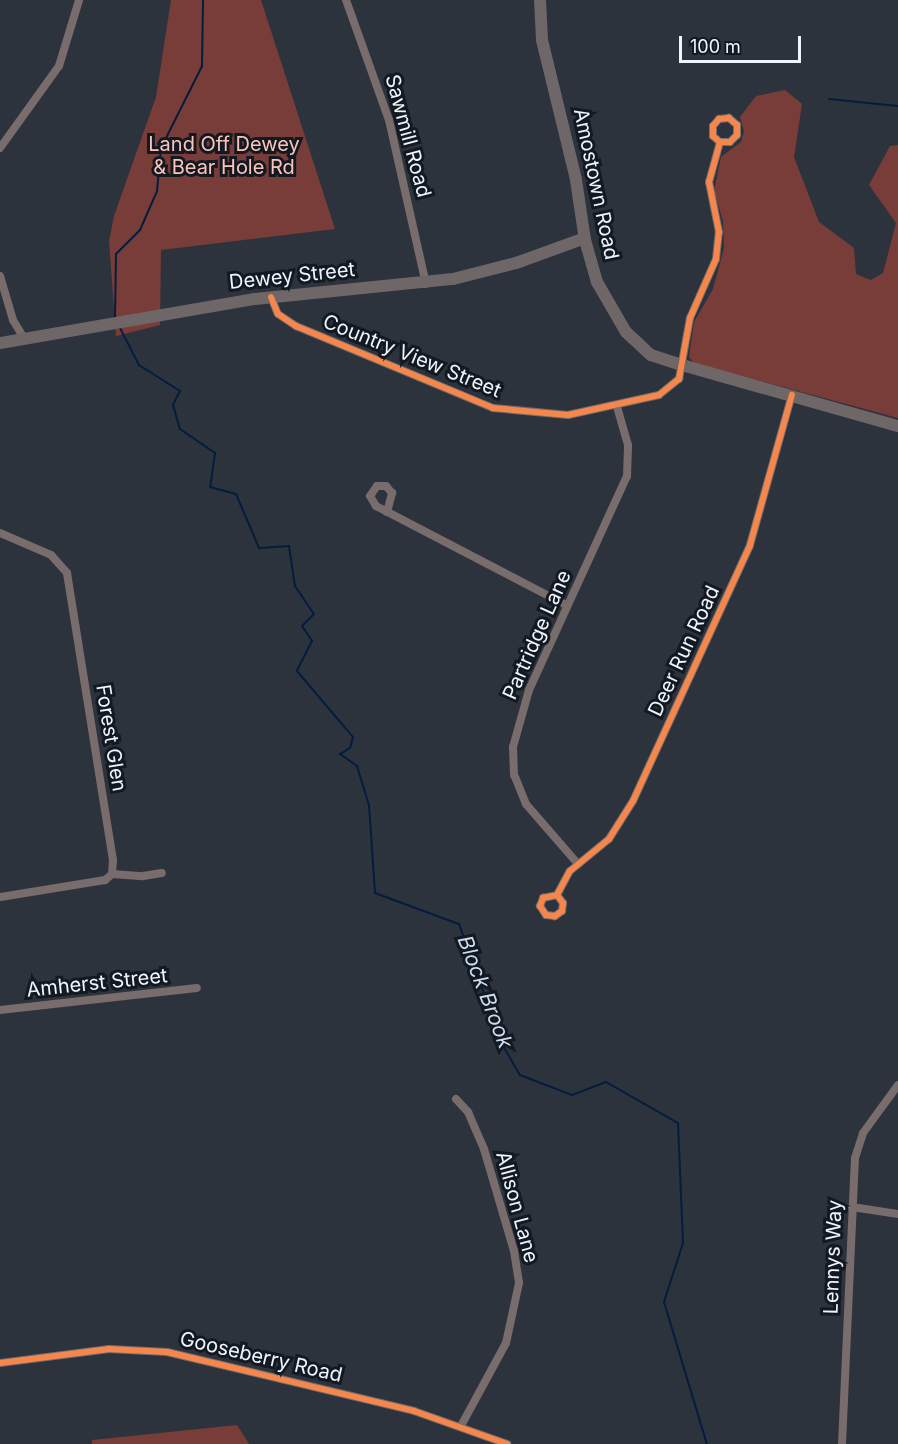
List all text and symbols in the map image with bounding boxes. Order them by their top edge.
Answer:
scale bar [682,24,804,62]
text: 100 m [690,36,741,57]
street label: Sawmill Road [380,72,436,200]
street label: Amostown Road [568,106,624,262]
park label: Land Off Dewey & Bear Hole Rd [148,133,300,180]
street label: Dewey Street [228,257,356,295]
street label: Country View Street [319,309,505,403]
street label: Partridge Lane [498,567,576,703]
street label: Deer Run Road [643,582,725,720]
street label: Forest Glen [91,683,131,793]
water label: Block Brook [452,932,518,1052]
street label: Amherst Street [25,964,169,1002]
street label: Allison Lane [491,1149,543,1265]
street label: Lennys Way [819,1199,847,1315]
street label: Gooseberry Road [178,1327,344,1387]

